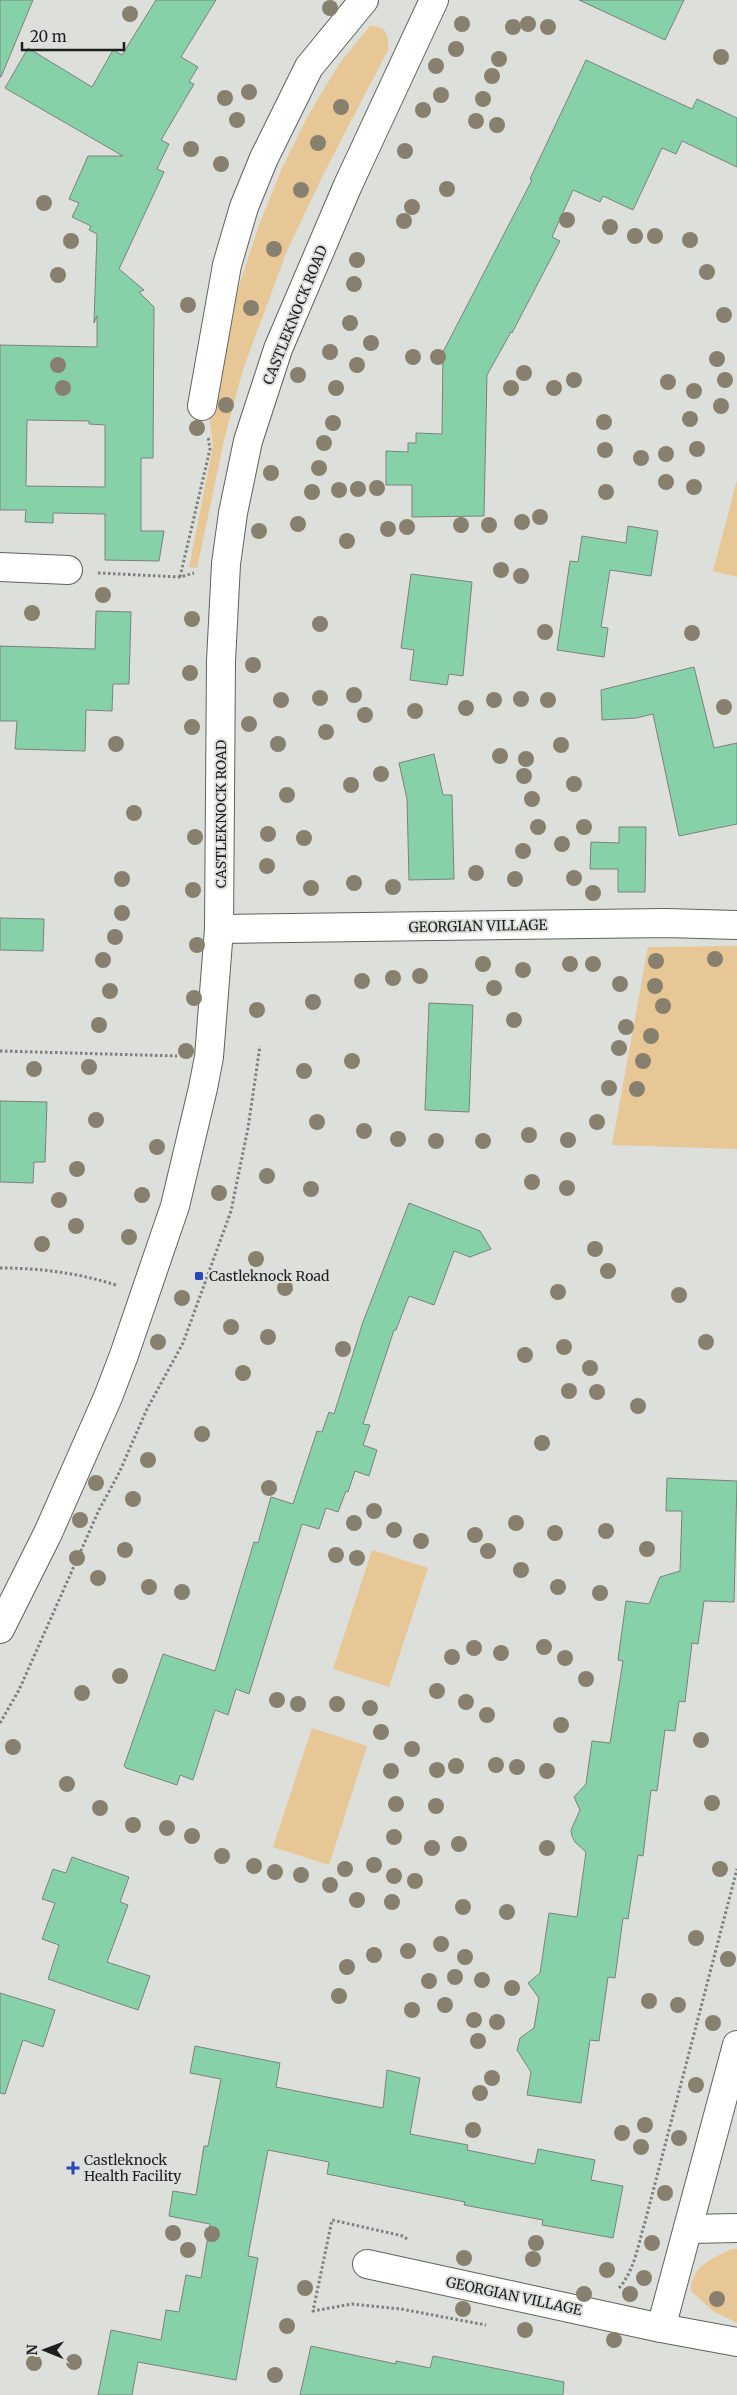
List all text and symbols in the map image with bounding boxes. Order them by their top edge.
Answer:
scale bar [22,20,125,52]
text: 20 m [30,27,67,46]
street label: CASTLEKNOCK ROAD [259,242,331,387]
street label: CASTLEKNOCK ROAD [212,739,230,888]
street label: GEORGIAN VILLAGE [409,916,548,936]
place label: Castleknock Road [209,1267,330,1285]
marker: Castleknock Road [193,1270,205,1282]
place label: Castleknock Health Facility [84,2151,182,2185]
marker: Castleknock Health Facility [66,2161,80,2175]
street label: GEORGIAN VILLAGE [444,2273,584,2319]
north arrow [20,2325,70,2375]
text: N [23,2344,41,2355]

